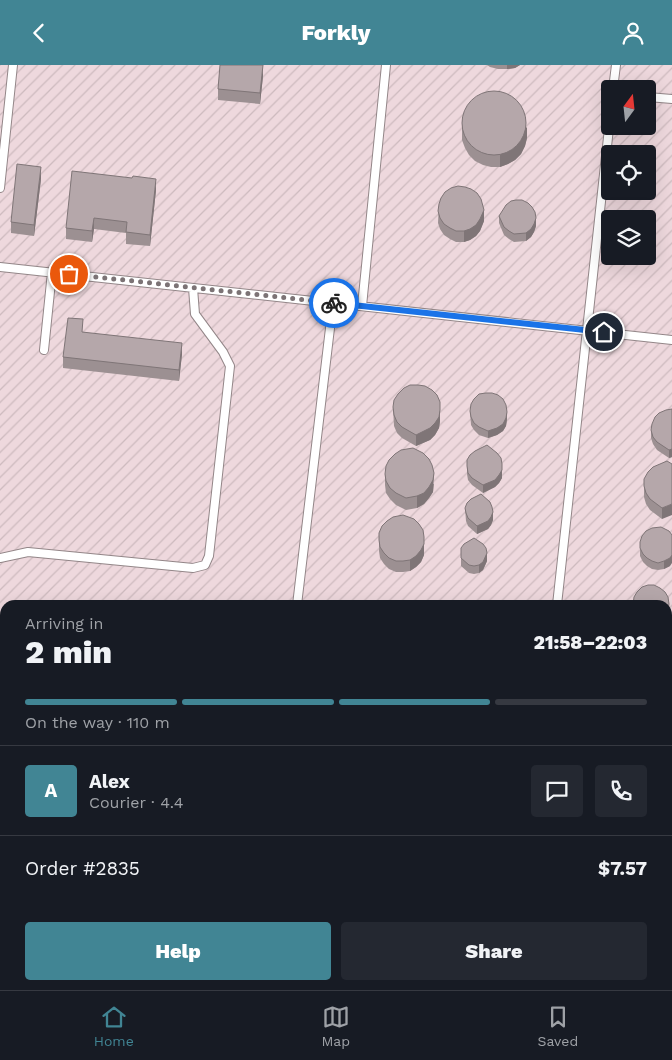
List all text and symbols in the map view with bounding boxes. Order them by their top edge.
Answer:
icon: back [25,19,53,47]
icon: person [619,19,647,47]
text: Forkly [301,20,371,45]
north arrow [601,80,656,135]
map controls [601,80,656,265]
button: locate [601,145,656,200]
button: layers [601,210,656,265]
pin [48,253,90,295]
icon: bag [55,260,83,288]
courier [309,278,359,328]
icon: bike [320,289,348,317]
pin [583,311,625,353]
icon: home [590,318,618,346]
text: Arriving in [25,614,103,633]
text: 21:58–22:03 [534,631,647,654]
text: 2 min [25,633,112,671]
text: On the way · 110 m [25,713,170,732]
button: chat [531,765,583,817]
button: phone [595,765,647,817]
text: Alex [89,770,130,793]
text: A [45,779,57,802]
text: Courier · 4.4 [89,793,184,812]
text: Order #2835 [25,857,140,880]
text: $7.57 [598,857,647,880]
button: Help [25,922,331,980]
button: Share [341,922,647,980]
tab: Home [94,1003,134,1049]
tab: Map [321,1003,350,1049]
tab: Saved [538,1003,578,1049]

